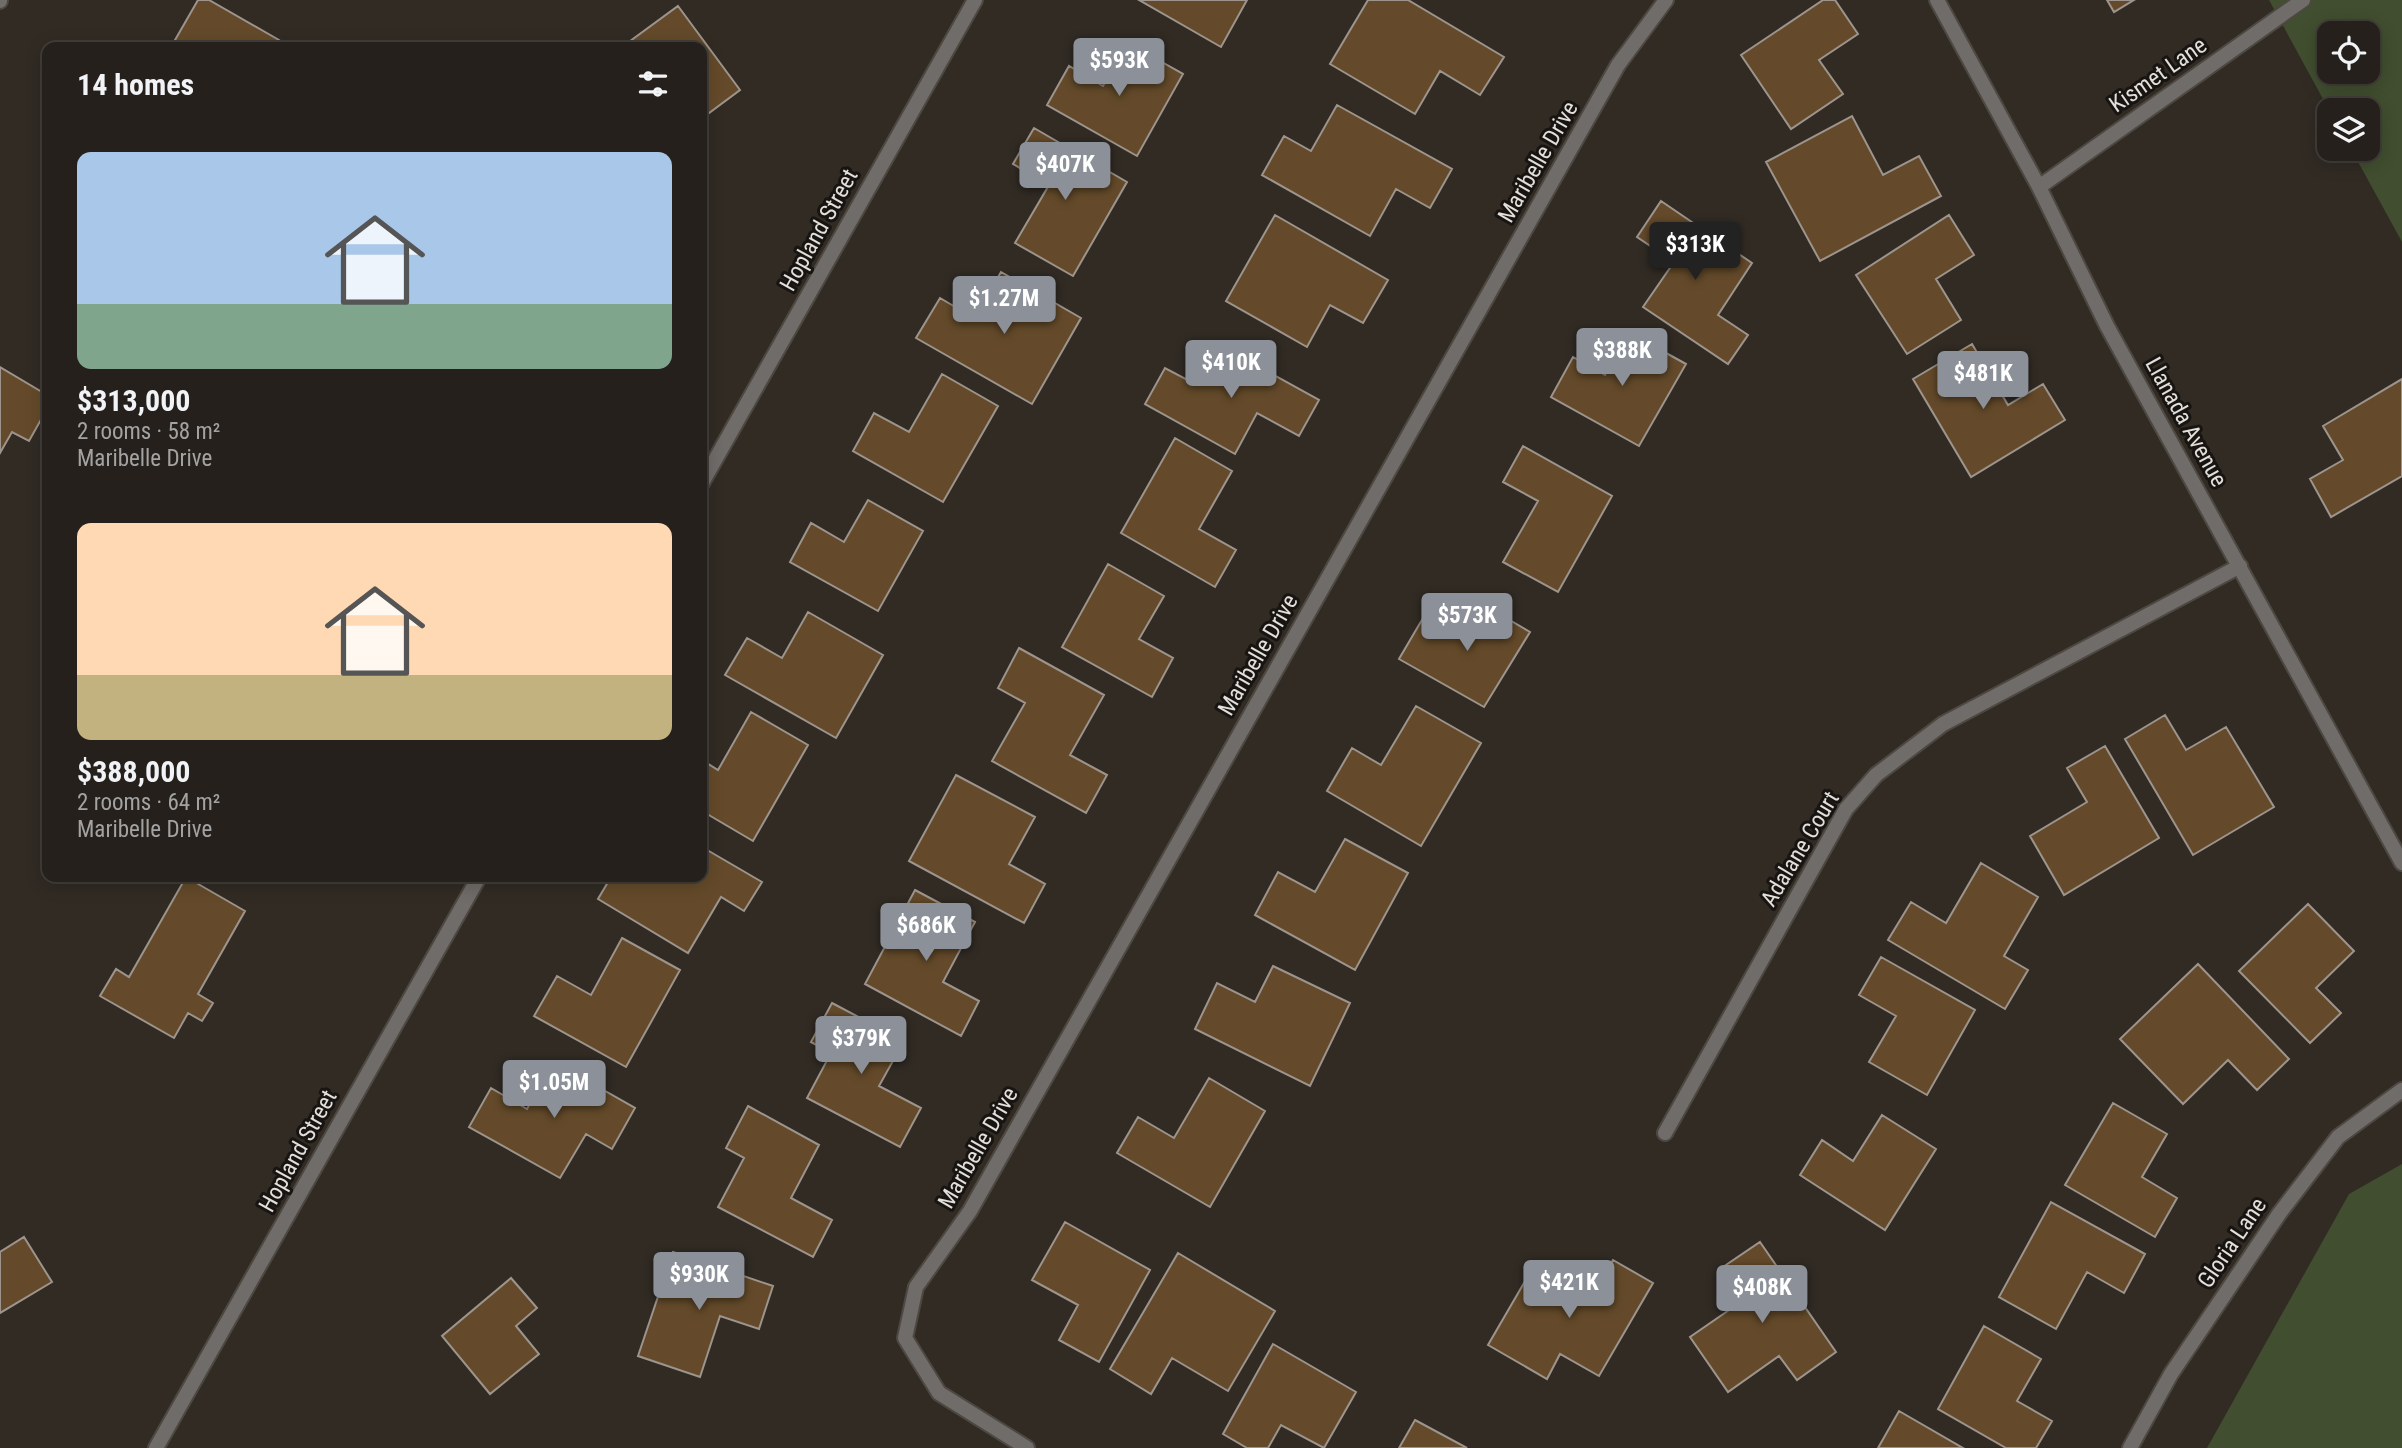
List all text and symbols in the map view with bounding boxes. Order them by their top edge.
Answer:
map controls [2317,21,2380,161]
button: locate [2317,21,2380,84]
street label: Kismet Lane [2104,32,2212,118]
pin: $593K [1070,38,1168,98]
text: $593K [1089,47,1149,74]
icon: filters [634,65,672,103]
text: 14 homes [77,67,194,102]
street label: Maribelle Drive [1492,97,1584,227]
button: layers [2317,98,2380,161]
pin: $407K [1016,142,1114,202]
text: $407K [1035,151,1095,178]
street label: Hopland Street [774,164,864,296]
icon: home [312,197,438,323]
pin: $313K [1646,222,1744,282]
text: $313K [1665,231,1725,258]
pin: $1.27M [947,276,1061,336]
text: $1.27M [969,285,1039,312]
pin: $388K [1573,328,1671,388]
text: $388K [1592,337,1652,364]
pin: $410K [1182,340,1280,400]
text: $410K [1201,349,1261,376]
pin: $481K [1934,352,2032,411]
street label: Llanada Avenue [2139,353,2233,491]
text: $481K [1953,360,2013,387]
text: $313,000 [77,383,190,418]
text: 2 rooms · 58 m² [77,418,220,445]
text: Maribelle Drive [77,445,212,472]
icon: home [312,568,438,694]
street label: Maribelle Drive [1212,590,1304,720]
pin: $573K [1418,594,1516,653]
text: $573K [1437,602,1497,629]
text: $388,000 [77,754,190,789]
street label: Adalane Court [1755,787,1845,911]
text: 2 rooms · 64 m² [77,789,220,816]
text: Maribelle Drive [77,816,212,843]
pin: $686K [877,904,975,963]
text: $686K [896,912,956,939]
pin: $379K [812,1016,910,1076]
text: $379K [831,1025,891,1052]
pin: $1.05M [497,1060,611,1120]
text: $1.05M [519,1069,589,1096]
street label: Maribelle Drive [932,1083,1024,1213]
street label: Hopland Street [253,1085,343,1217]
street label: Gloria Lane [2192,1193,2272,1293]
pin: $930K [650,1252,748,1312]
pin: $421K [1520,1260,1618,1320]
text: $930K [669,1261,729,1288]
pin: $408K [1713,1266,1811,1325]
text: $421K [1539,1269,1599,1296]
text: $408K [1732,1274,1792,1301]

